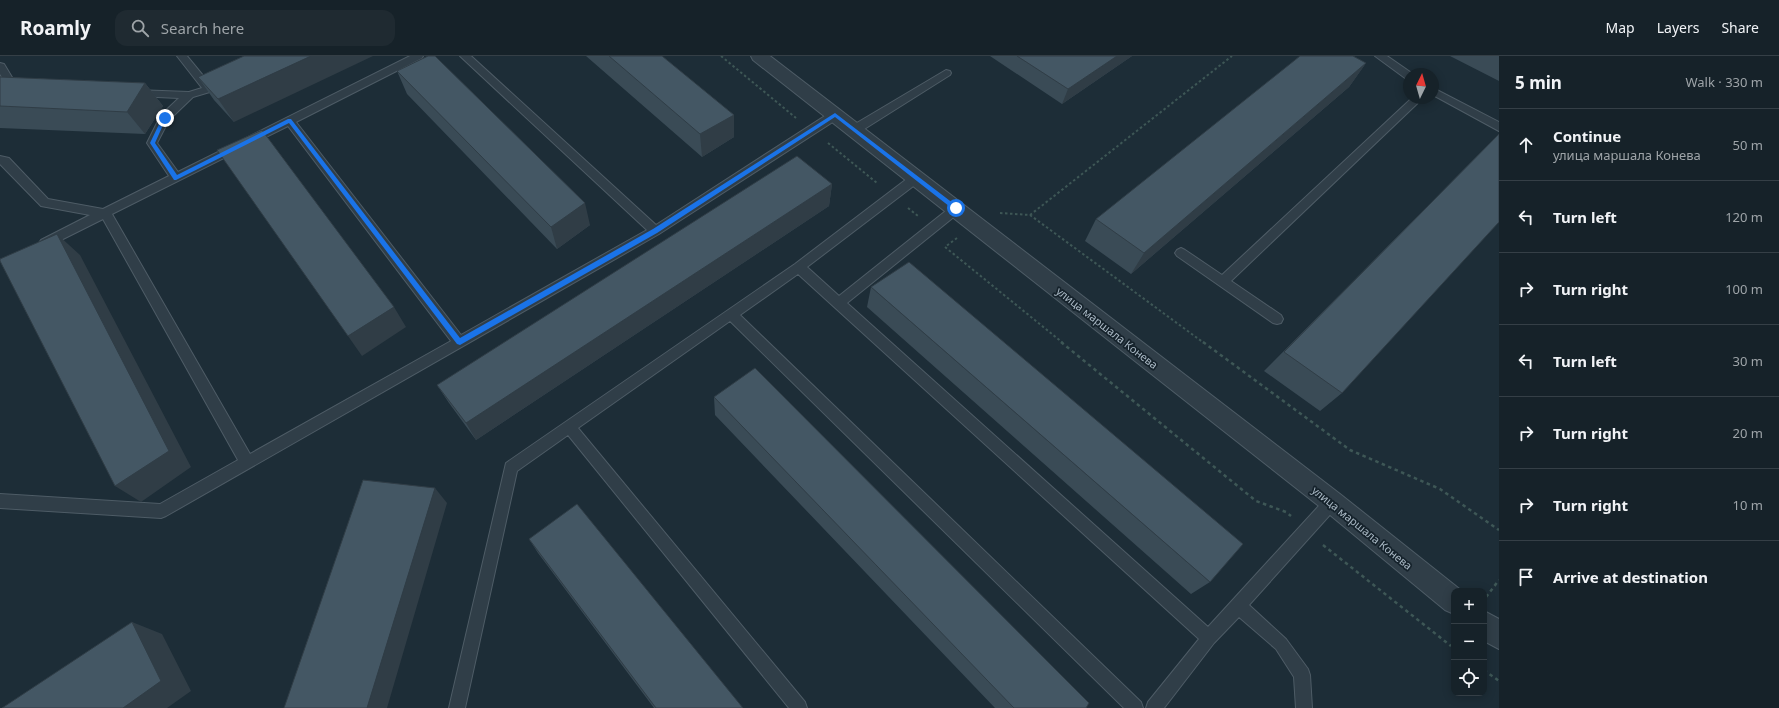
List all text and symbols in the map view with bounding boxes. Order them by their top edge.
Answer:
search box [115,10,395,46]
text: Roamly [20,15,91,41]
icon: search [129,17,151,39]
text: Search here [161,18,244,38]
text: Map [1606,18,1635,37]
text: Layers [1657,18,1699,37]
text: Share [1721,18,1759,37]
north arrow [1403,68,1439,104]
text: 5 min [1515,71,1562,94]
text: Walk · 330 m [1685,73,1763,91]
route end [156,109,174,127]
text: Continue [1553,126,1621,146]
icon: ahead [1515,134,1537,156]
text: 50 m [1733,136,1763,154]
text: улица маршала Конева [1553,146,1701,164]
route start [947,199,965,217]
icon: left [1515,206,1537,228]
text: Turn left [1553,207,1617,227]
text: 120 m [1725,208,1763,226]
icon: right [1515,278,1537,300]
text: Turn right [1553,279,1628,299]
text: 100 m [1725,280,1763,298]
street label: улица маршала Конева [1053,283,1161,372]
icon: left [1515,350,1537,372]
text: Turn left [1553,351,1617,371]
text: 30 m [1733,352,1763,370]
icon: right [1515,422,1537,444]
text: Turn right [1553,423,1628,443]
text: 20 m [1733,424,1763,442]
street label: улица маршала Конева [1309,482,1416,573]
icon: right [1515,494,1537,516]
text: Turn right [1553,495,1628,515]
text: 10 m [1733,496,1763,514]
icon: arrive [1515,566,1537,588]
text: Arrive at destination [1553,567,1708,587]
map controls [1451,588,1487,696]
button: + [1451,588,1487,624]
button: − [1451,624,1487,660]
button: locate [1451,660,1487,696]

